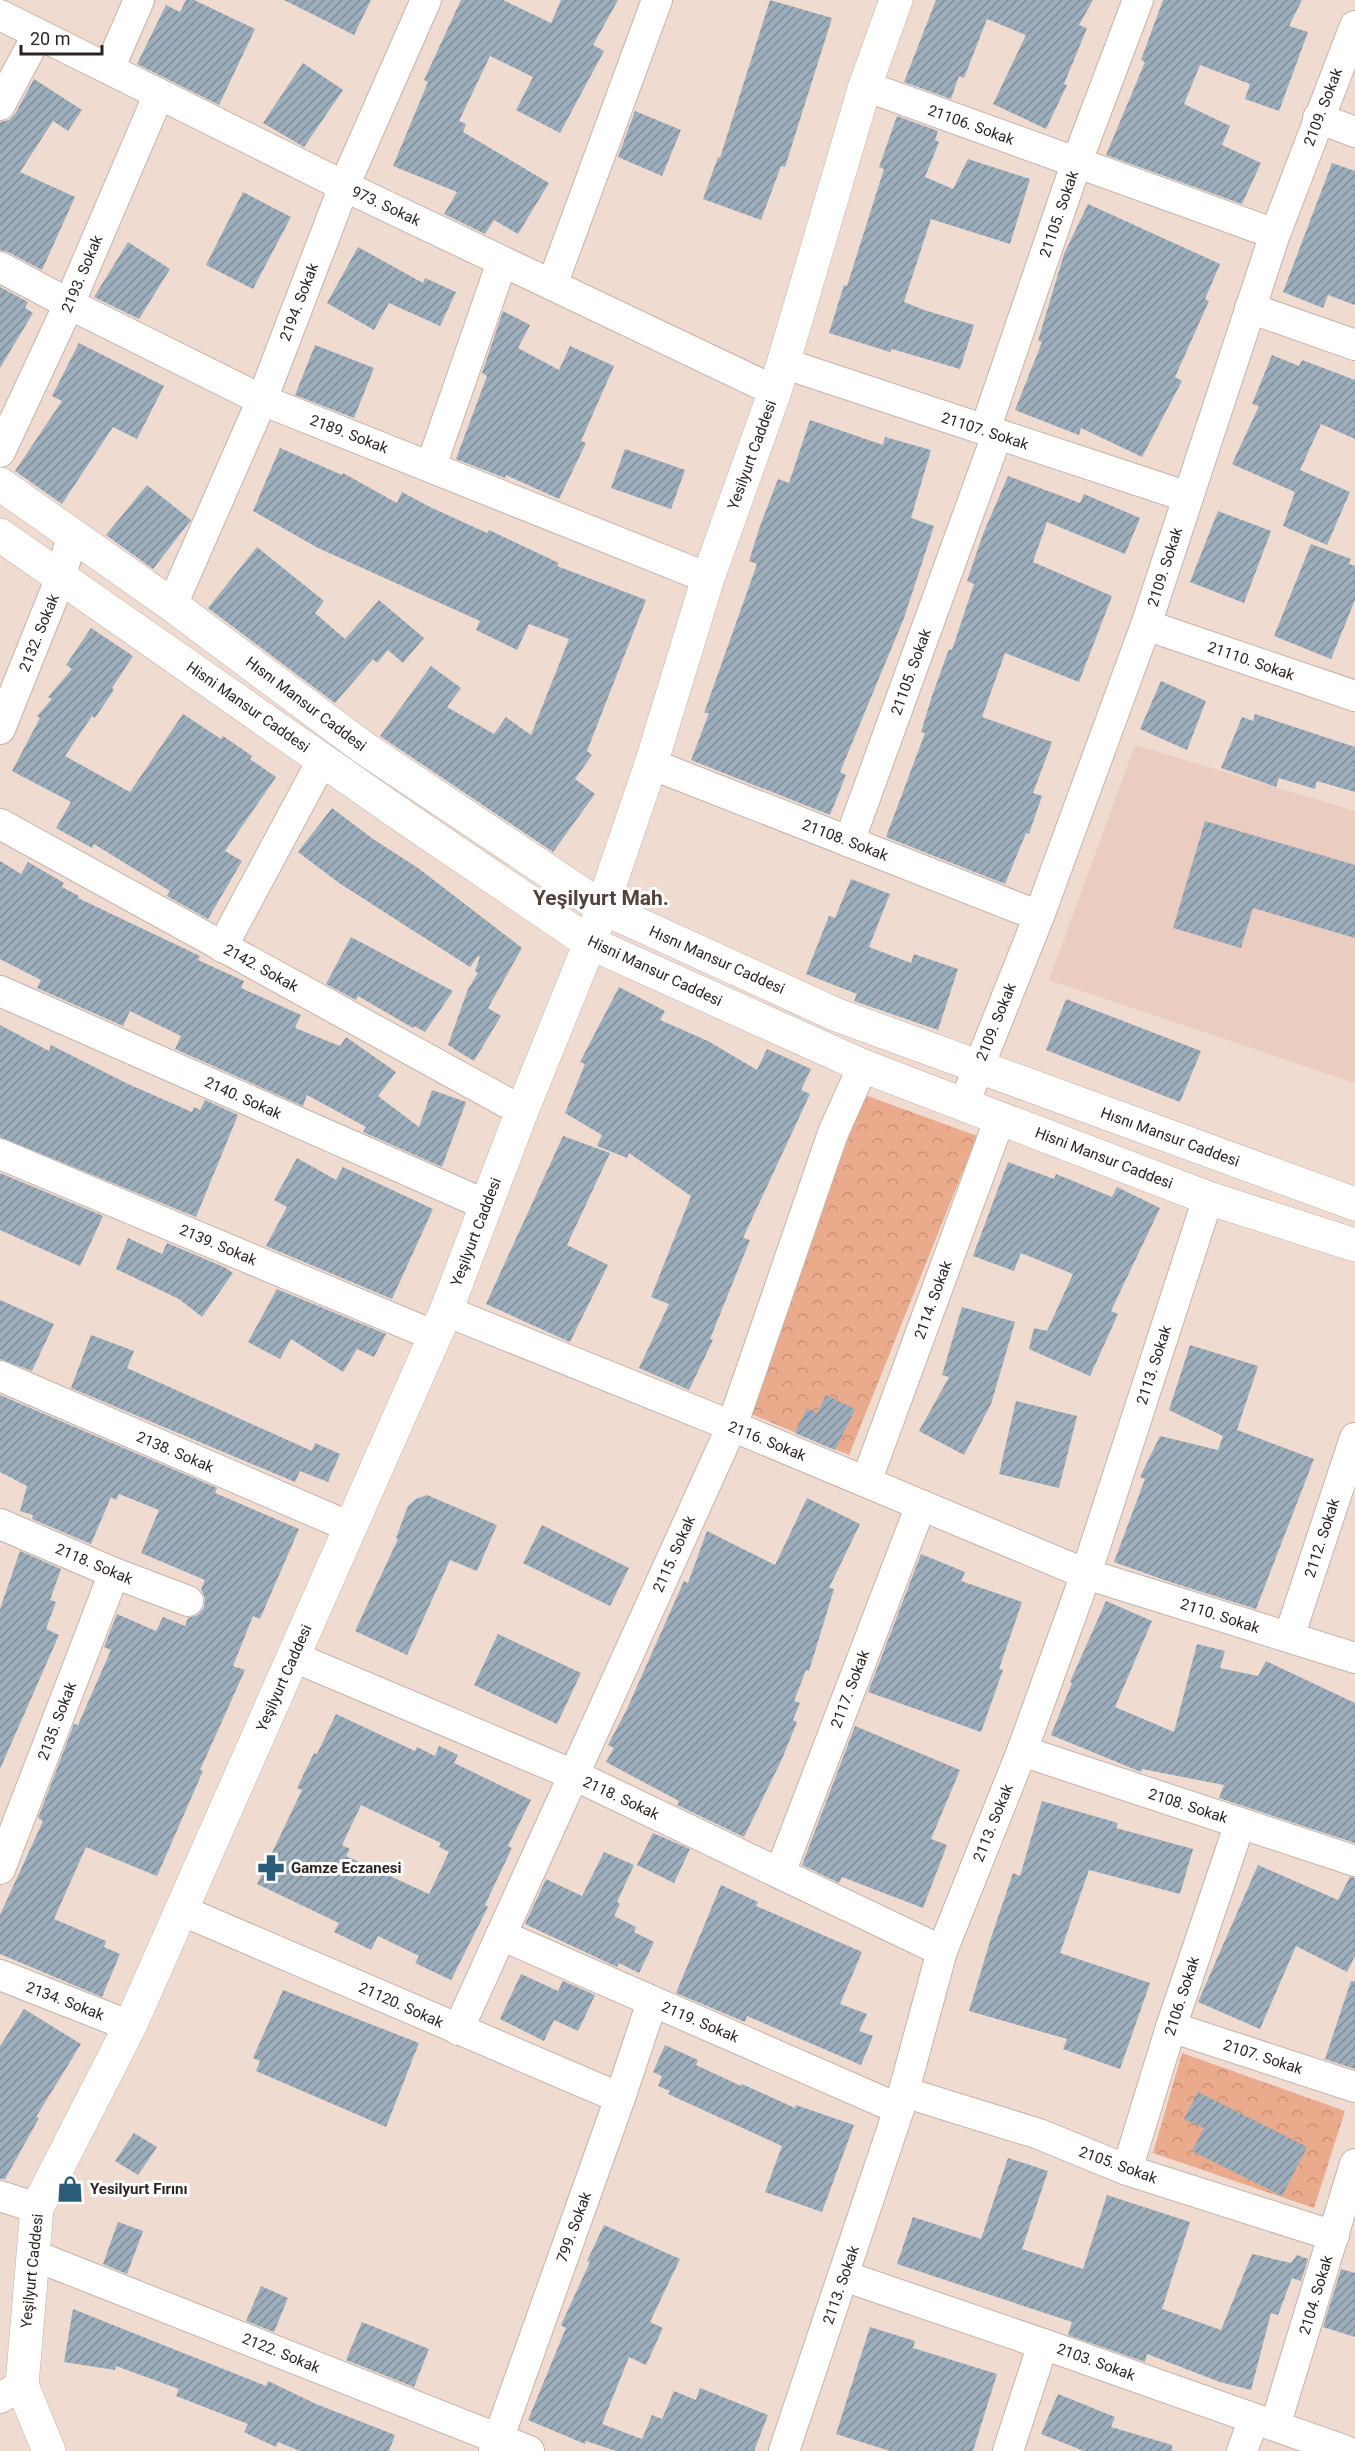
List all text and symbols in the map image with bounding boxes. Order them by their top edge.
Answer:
scale bar [21,18,102,56]
text: 20 m [30,28,70,49]
street label: 2109. Sokak [1300,65,1346,149]
street label: 21106. Sokak [925,101,1017,149]
street label: 21105. Sokak [1036,168,1082,260]
street label: 973. Sokak [349,182,424,230]
street label: 2193. Sokak [58,232,107,315]
street label: 2194. Sokak [276,260,322,344]
street label: Yesilyurt Caddesi [724,398,780,512]
street label: 21107. Sokak [939,408,1031,454]
street label: 2189. Sokak [307,411,391,457]
street label: 2109. Sokak [1144,525,1186,609]
street label: 2132. Sokak [15,591,63,674]
street label: 21105. Sokak [887,626,935,718]
street label: 21110. Sokak [1205,638,1297,684]
street label: Hısnı Mansur Caddesi [242,653,370,755]
street label: Hisni Mansur Caddesi [183,658,313,756]
street label: 21108. Sokak [799,815,891,865]
district label: Yeşilyurt Mah. [533,886,669,910]
street label: Hısnı Mansur Caddesi [646,922,788,998]
street label: Hisni Mansur Caddesi [585,932,725,1010]
street label: 2142. Sokak [221,940,302,996]
street label: 2109. Sokak [972,980,1020,1063]
street label: 2140. Sokak [202,1073,285,1123]
street label: Hısnı Mansur Caddesi [1098,1104,1242,1170]
street label: Hisni Mansur Caddesi [1032,1123,1176,1193]
street label: Yeşilyurt Caddesi [447,1175,505,1289]
street label: 2139. Sokak [177,1221,260,1270]
street label: 2114. Sokak [910,1258,956,1342]
street label: 2113. Sokak [1133,1323,1175,1407]
street label: 2116. Sokak [726,1417,809,1465]
street label: 2138. Sokak [134,1428,217,1477]
street label: 2112. Sokak [1301,1496,1343,1580]
street label: 2115. Sokak [649,1512,699,1595]
street label: 2118. Sokak [53,1540,136,1589]
street label: 2110. Sokak [1178,1595,1262,1637]
street label: Yeşilyurt Caddesi [252,1622,316,1734]
street label: 2117. Sokak [827,1647,873,1731]
street label: 2135. Sokak [34,1679,80,1763]
street label: 2118. Sokak [580,1772,662,1824]
street label: 2113. Sokak [969,1781,1017,1864]
street label: 2108. Sokak [1146,1785,1230,1827]
pharmacy icon: Gamze Eczanesi [256,1853,286,1883]
place label: Gamze Eczanesi [291,1859,402,1877]
street label: 2106. Sokak [1161,1954,1203,2038]
street label: 2134. Sokak [23,1978,107,2024]
street label: 21120. Sokak [356,1978,446,2032]
street label: 2119. Sokak [659,1998,742,2047]
street label: 2107. Sokak [1221,2036,1305,2078]
street label: 2105. Sokak [1076,2142,1160,2188]
shop icon: Yesilyurt Fırını [55,2174,85,2204]
place label: Yesilyurt Fırını [90,2180,188,2198]
street label: 799. Sokak [553,2189,595,2265]
street label: Yeşilyurt Caddesi [17,2213,47,2329]
street label: 2113. Sokak [819,2243,863,2327]
street label: 2104. Sokak [1295,2253,1337,2337]
street label: 2122. Sokak [240,2329,323,2377]
street label: 2103. Sokak [1054,2339,1138,2385]

